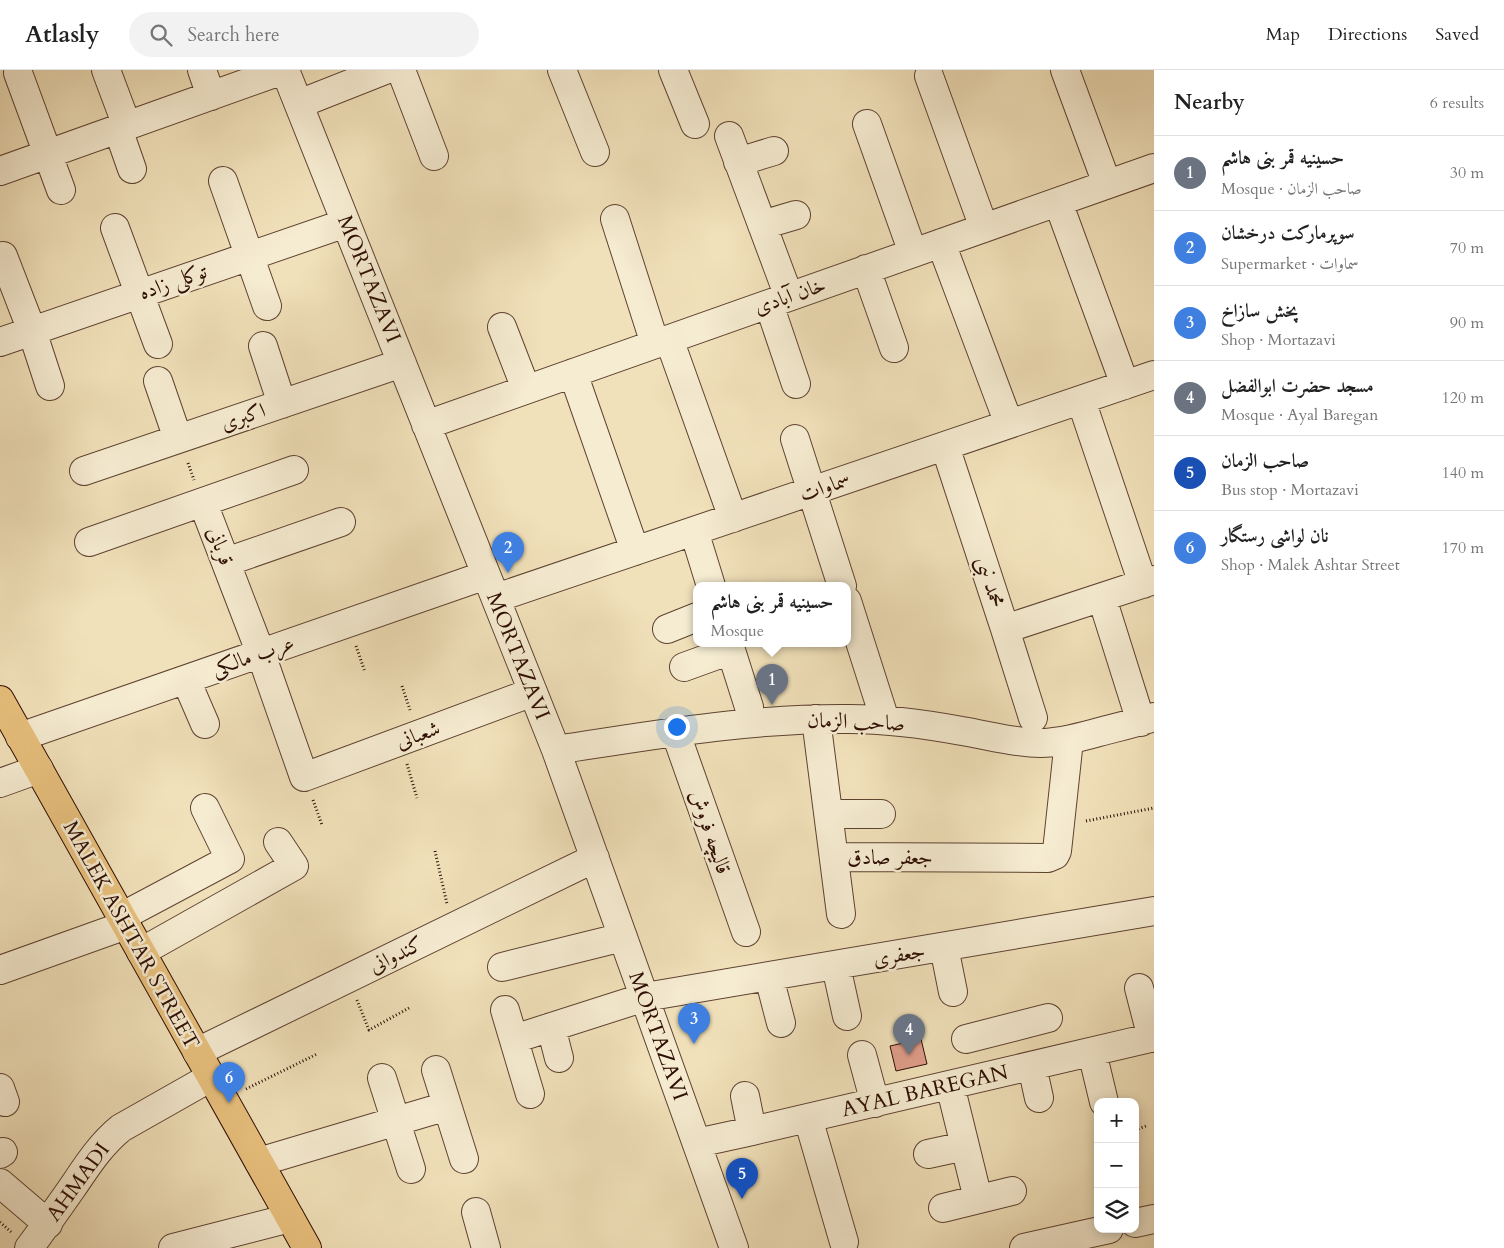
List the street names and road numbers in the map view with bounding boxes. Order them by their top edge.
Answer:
street label: MORTAZAVI [330,211,408,347]
street label: توکلی زاده [135,257,212,308]
street label: خان آبادی [750,270,830,322]
street label: اکبری [217,396,269,438]
street label: سماوات [796,465,854,509]
street label: قربانی [199,522,241,570]
street label: محمد نبی [968,553,1012,612]
street label: MORTAZAVI [479,588,557,724]
street label: عرب مالکی [208,628,298,684]
street label: صاحب الزمان [807,706,905,738]
street label: شعبانی [392,714,444,756]
street label: قالیچه فروش [682,786,738,878]
street label: MALEK ASHTAR STREET [56,816,206,1054]
street label: جعفر صادق [847,843,933,872]
street label: کندوانی [364,929,428,981]
street label: جعفری [871,936,927,974]
street label: MORTAZAVI [621,967,695,1105]
street label: AYAL BAREGAN [839,1058,1011,1124]
street label: AHMADI [39,1136,117,1228]

